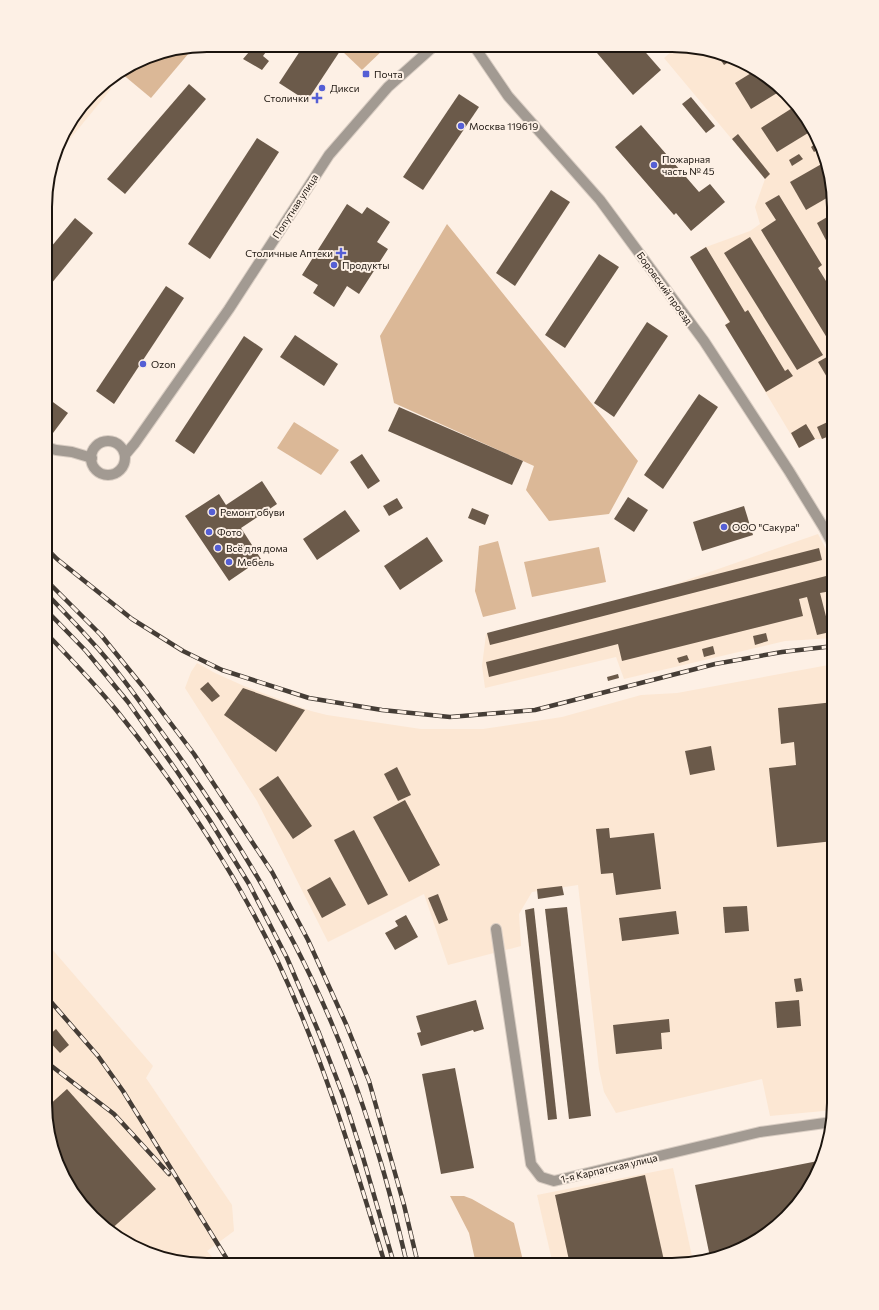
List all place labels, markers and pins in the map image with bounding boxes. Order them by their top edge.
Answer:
place label: Почта [374,68,403,80]
marker: Почта [361,69,371,79]
place label: Дикси [330,82,359,94]
marker: Дикси [317,83,327,93]
place label: Столички [264,92,309,104]
marker: Столички [312,93,322,103]
place label: Москва 119619 [469,120,538,132]
marker: Москва 119619 [456,121,466,131]
place label: Пожарная часть № 45 [662,153,715,177]
marker: Пожарная часть № 45 [649,160,659,170]
place label: Столичные Аптеки [245,247,333,259]
marker: Столичные Аптеки [336,248,346,258]
place label: Продукты [342,259,389,271]
marker: Продукты [329,260,339,270]
place label: Ozon [151,358,176,370]
marker: Ozon [138,359,148,369]
place label: Ремонт обуви [220,506,285,518]
marker: Ремонт обуви [207,507,217,517]
place label: ООО "Сакура" [732,521,800,533]
marker: ООО "Сакура" [719,522,729,532]
place label: Фото [217,526,242,538]
marker: Фото [204,527,214,537]
place label: Всё для дома [226,542,288,554]
marker: Всё для дома [213,543,223,553]
place label: Мебель [237,556,274,568]
marker: Мебель [224,557,234,567]

